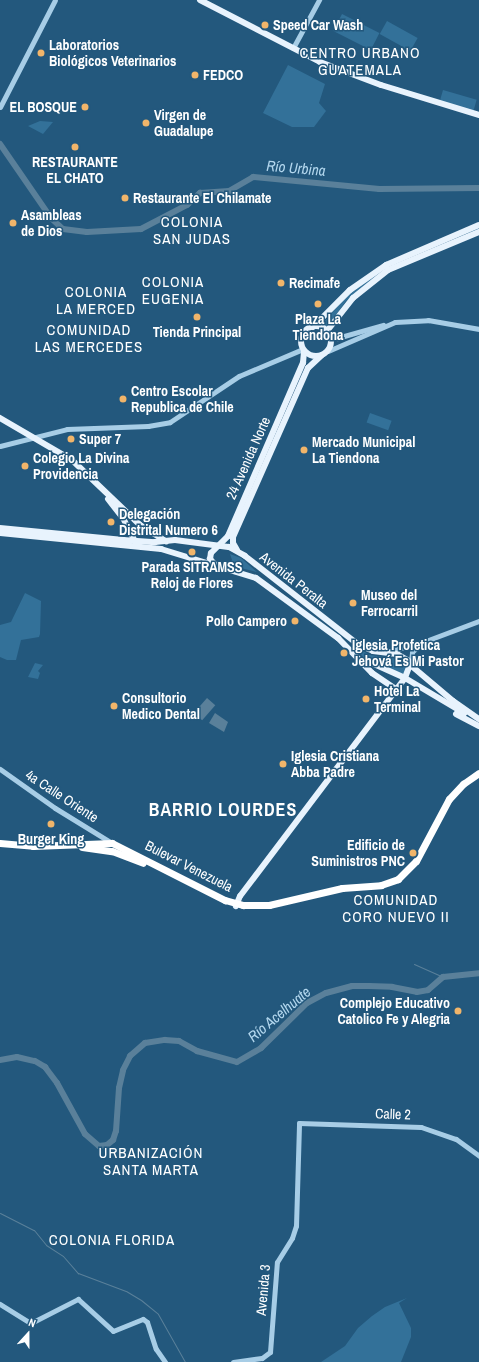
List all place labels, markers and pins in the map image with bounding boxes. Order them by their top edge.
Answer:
place label: Speed Car Wash [273,17,363,33]
marker: Speed Car Wash [260,20,270,30]
place label: Laboratorios Biológicos Veterinarios [49,37,176,70]
marker: Laboratorios Biológicos Veterinarios [36,48,46,58]
place label: FEDCO [203,67,243,83]
marker: FEDCO [190,70,200,80]
place label: EL BOSQUE [9,99,77,115]
marker: EL BOSQUE [80,102,90,112]
place label: Virgen de Guadalupe [154,107,213,140]
marker: Virgen de Guadalupe [141,118,151,128]
marker: RESTAURANTE EL CHATO [70,142,80,152]
place label: RESTAURANTE EL CHATO [32,154,118,186]
place label: Restaurante El Chilamate [133,190,271,206]
marker: Restaurante El Chilamate [120,193,130,203]
place label: Asambleas de Dios [21,207,82,240]
marker: Asambleas de Dios [8,218,18,228]
place label: Recimafe [289,275,340,291]
marker: Recimafe [276,278,286,288]
marker: Plaza La Tiendona [313,299,323,309]
place label: Plaza La Tiendona [293,311,343,344]
marker: Tienda Principal [192,312,202,322]
place label: Tienda Principal [153,324,241,340]
place label: Centro Escolar Republica de Chile [131,383,234,416]
marker: Centro Escolar Republica de Chile [118,394,128,404]
place label: Super 7 [79,431,121,447]
marker: Super 7 [66,434,76,444]
place label: Mercado Municipal La Tiendona [312,434,415,466]
marker: Mercado Municipal La Tiendona [299,445,309,455]
place label: Colegio La Divina Providencia [33,450,129,482]
marker: Colegio La Divina Providencia [20,461,30,471]
place label: Delegación Distrital Numero 6 [119,506,218,538]
marker: Delegación Distrital Numero 6 [106,517,116,527]
marker: Parada SITRAMSS Reloj de Flores [187,547,197,557]
place label: Parada SITRAMSS Reloj de Flores [142,559,242,592]
place label: Museo del Ferrocarril [361,587,418,620]
marker: Museo del Ferrocarril [348,598,358,608]
place label: Pollo Campero [206,613,287,629]
marker: Pollo Campero [290,616,300,626]
place label: Iglesia Profetica Jehová Es Mi Pastor [352,637,464,670]
marker: Iglesia Profetica Jehová Es Mi Pastor [339,648,349,658]
place label: Hotel La Terminal [374,683,421,716]
place label: Consultorio Medico Dental [122,690,200,722]
marker: Hotel La Terminal [361,694,371,704]
marker: Consultorio Medico Dental [109,701,119,711]
place label: Iglesia Cristiana Abba Padre [291,748,379,780]
marker: Iglesia Cristiana Abba Padre [278,759,288,769]
marker: Burger King [46,819,56,829]
place label: Burger King [18,831,84,847]
place label: Edificio de Suministros PNC [311,837,405,870]
marker: Edificio de Suministros PNC [408,848,418,858]
place label: Complejo Educativo Catolico Fe y Alegria [337,995,450,1028]
marker: Complejo Educativo Catolico Fe y Alegria [453,1006,463,1016]

